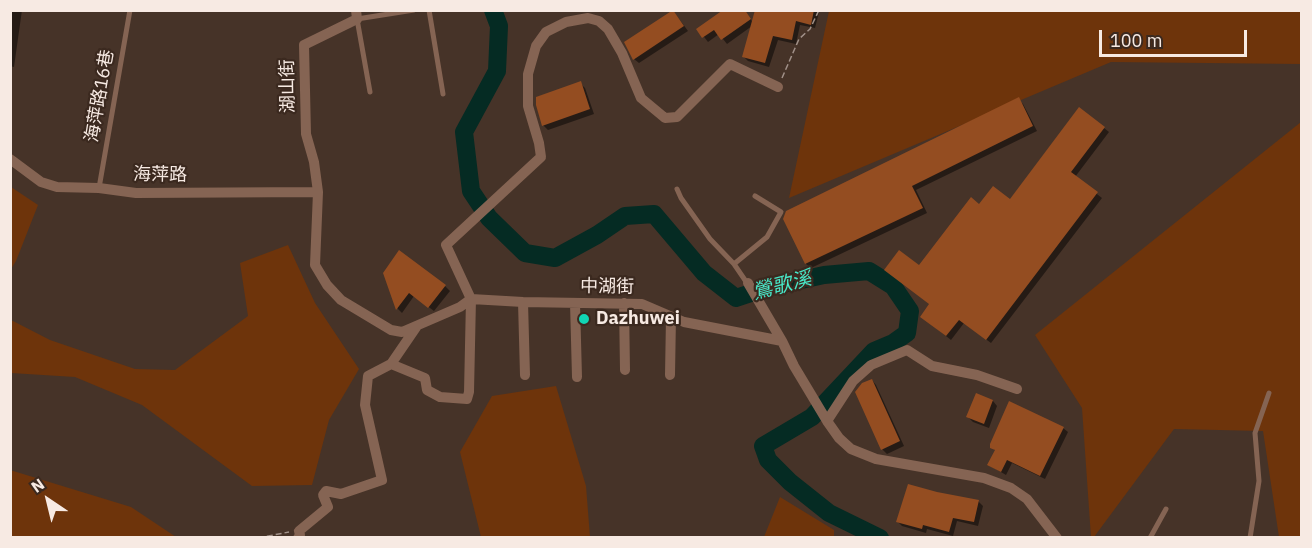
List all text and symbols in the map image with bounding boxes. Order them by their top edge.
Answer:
scale bar [1102,18,1250,56]
text: 100 m [1110,29,1162,52]
street label: 海萍路16巷 [81,48,119,144]
street label: 湖山街 [277,59,299,113]
street label: 海萍路 [133,164,187,186]
water label: 鶯歌溪 [750,267,814,305]
street label: 中湖街 [580,276,634,298]
place label: Dazhuwei [596,308,680,330]
marker: Dazhuwei [577,312,591,326]
north arrow [18,470,78,530]
text: N [27,474,48,497]

